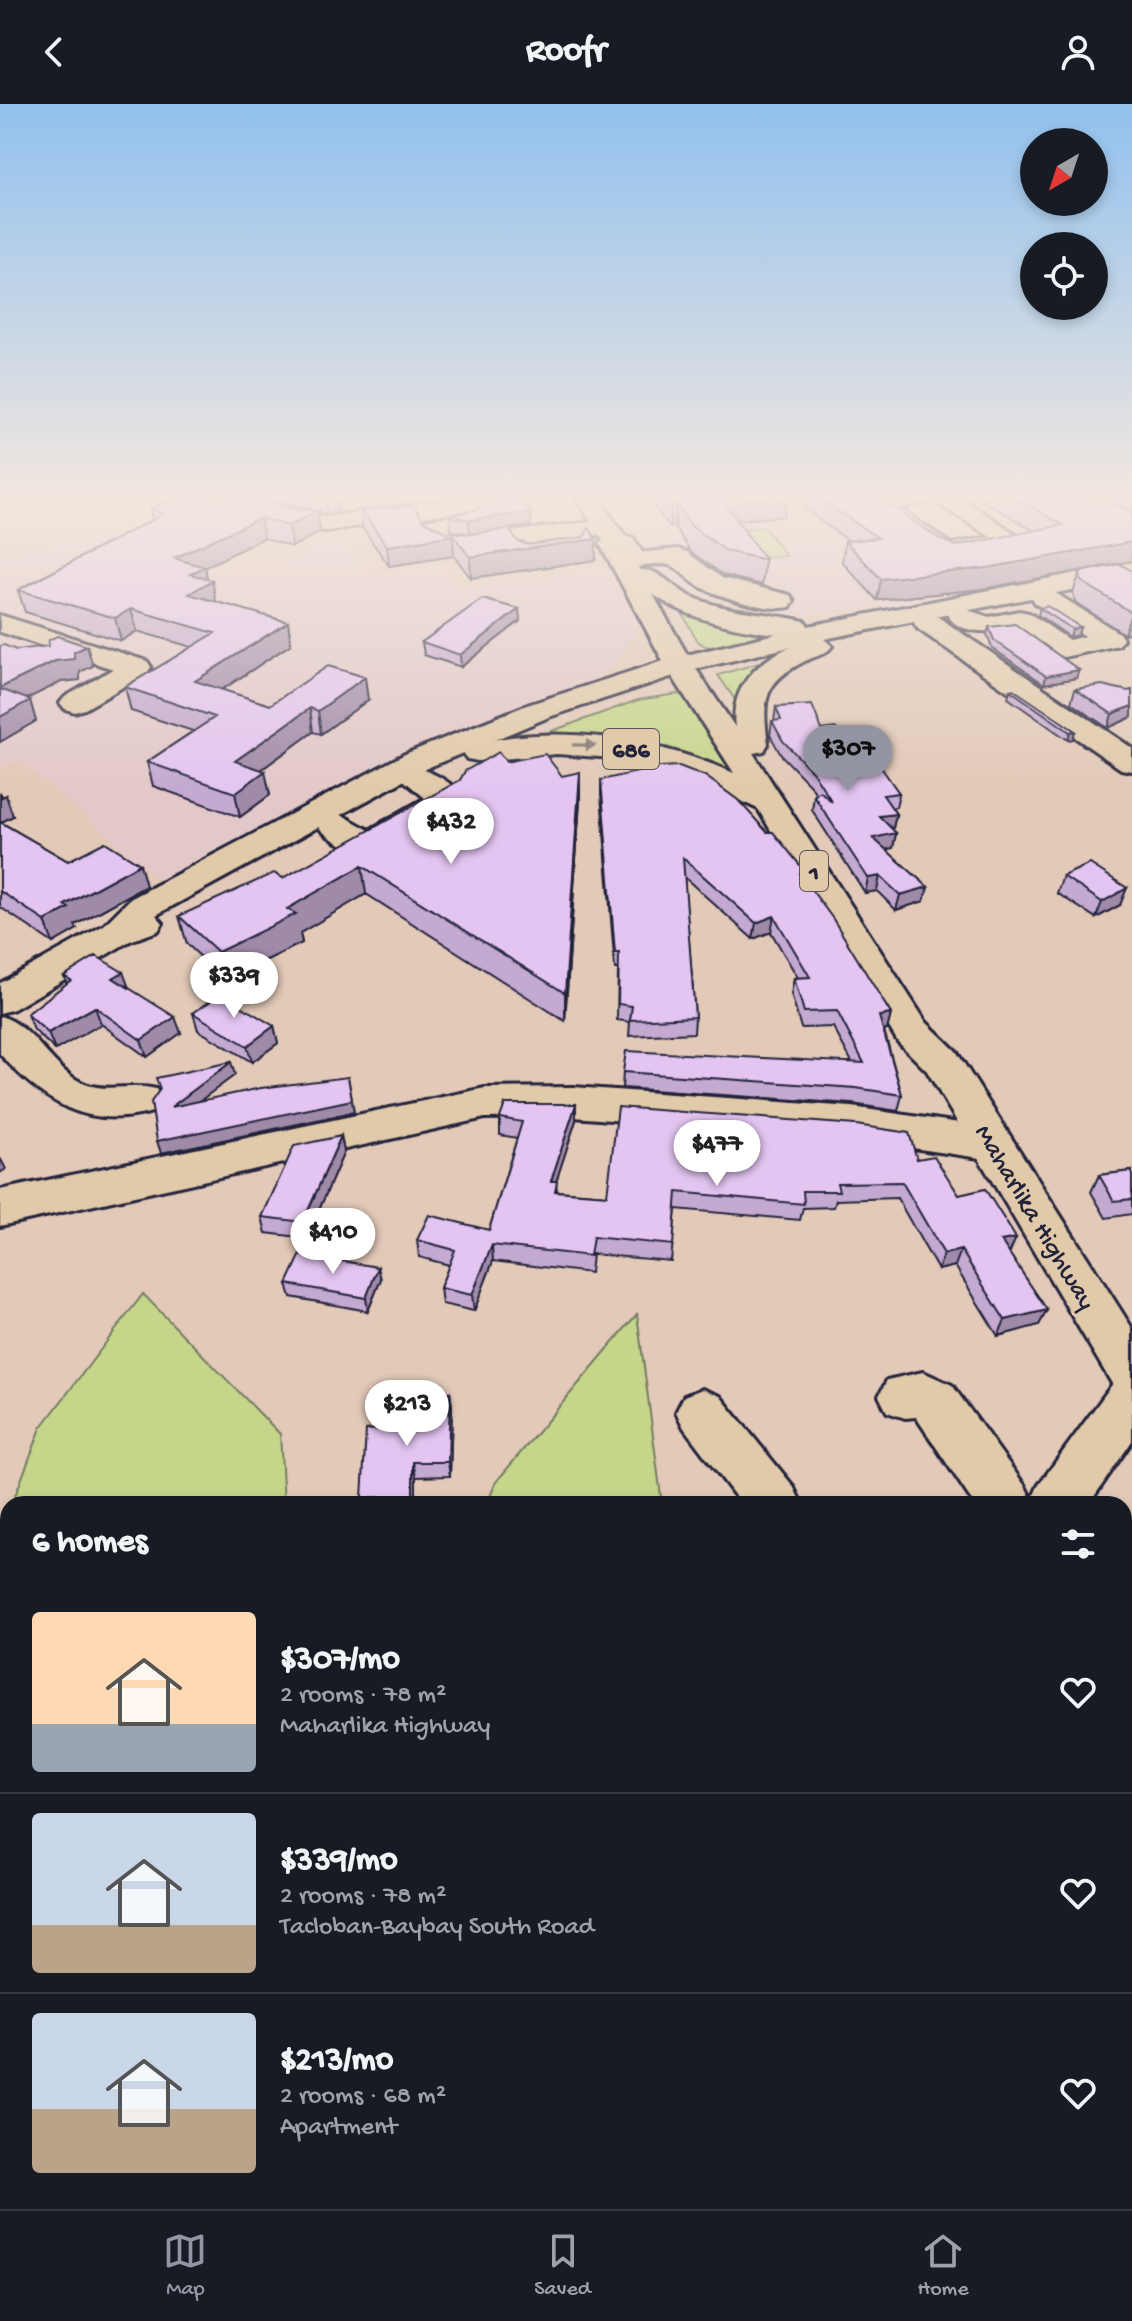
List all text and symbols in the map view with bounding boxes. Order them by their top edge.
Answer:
icon: back [32,30,76,74]
icon: person [1056,30,1100,74]
text: Roofr [526,31,606,74]
north arrow [1020,128,1108,216]
map controls [1020,128,1108,320]
button: locate [1020,232,1108,320]
pin: $307 [801,725,895,793]
road number: 686 [603,729,659,769]
text: $307 [821,735,875,766]
one-way arrow [572,739,597,752]
pin: $432 [404,798,498,866]
text: $432 [426,808,476,839]
road number: 1 [800,851,828,891]
pin: $339 [187,952,281,1020]
text: $339 [208,962,260,993]
pin: $477 [670,1120,764,1188]
street label: Maharlika Highway [966,1120,1101,1317]
text: $477 [691,1130,743,1161]
pin: $410 [286,1208,380,1276]
text: $410 [308,1218,358,1249]
pin: $213 [360,1380,454,1448]
text: $213 [383,1390,431,1421]
icon: filters [1056,1522,1100,1566]
text: 6 homes [32,1524,147,1564]
text: $307/mo [280,1641,400,1681]
icon: home [96,1644,192,1740]
icon: heart [1056,1670,1100,1714]
text: 2 rooms · 78 m² [280,1681,446,1712]
text: Maharlika Highway [280,1712,490,1743]
text: $339/mo [280,1842,398,1882]
icon: home [96,1845,192,1941]
icon: heart [1056,1871,1100,1915]
text: 2 rooms · 78 m² [280,1882,446,1913]
text: Tacloban-Baybay South Road [280,1913,594,1944]
text: $213/mo [280,2042,393,2082]
icon: home [96,2045,192,2141]
icon: heart [1056,2071,1100,2115]
text: 2 rooms · 68 m² [280,2082,446,2113]
text: Apartment [280,2113,397,2144]
tab: Map [163,2229,207,2303]
tab: Saved [534,2229,591,2303]
tab: Home [918,2229,969,2303]

